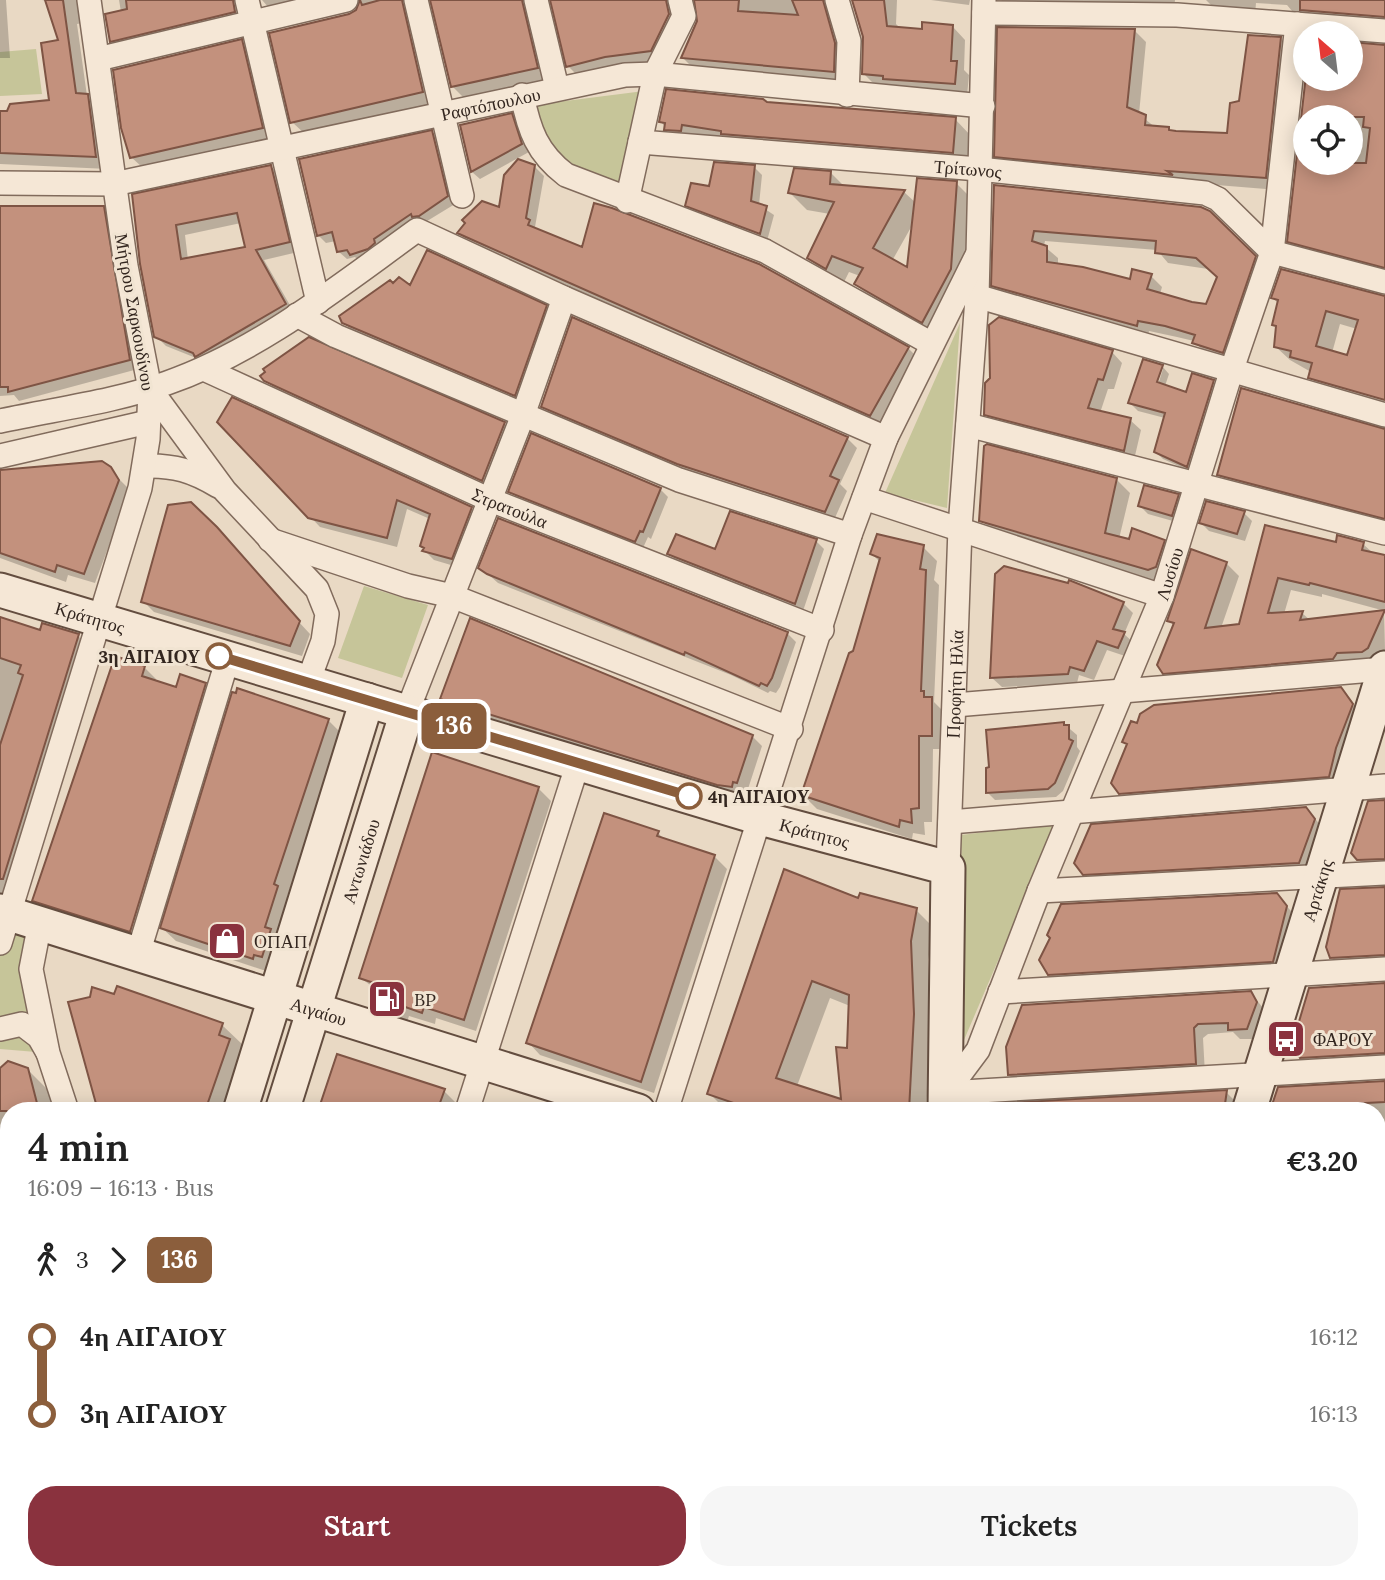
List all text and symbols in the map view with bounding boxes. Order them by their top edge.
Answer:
north arrow [1293,21,1363,91]
map controls [1293,21,1363,175]
street label: Ραφτόπουλου [439,82,542,125]
button: locate [1293,105,1363,175]
street label: Τρίτωνος [933,154,1003,183]
street label: Μήτρου Σαρκουδίνου [110,232,160,392]
street label: Στρατούλα [469,482,552,533]
street label: Λυσίου [1150,544,1188,603]
street label: Κράτητος [53,596,128,638]
street label: Προφήτη Ηλία [941,629,968,739]
marker: 3η ΑΙΓΑΙΟΥ [206,643,232,669]
place label: 3η ΑΙΓΑΙΟΥ [98,645,200,668]
line badge: 136 [414,703,494,749]
text: 136 [436,710,472,741]
marker: 4η ΑΙΓΑΙΟΥ [676,783,702,809]
place label: 4η ΑΙΓΑΙΟΥ [708,785,810,808]
street label: Κράτητος [777,812,852,853]
street label: Αντωνιάδου [336,816,384,906]
street label: Αρτάκης [1296,856,1337,924]
shop icon: ΟΠΑΠ [206,920,248,962]
place label: ΟΠΑΠ [254,930,307,953]
fuel station icon: BP [366,978,408,1020]
place label: BP [414,988,436,1011]
street label: Αιγαίου [288,991,350,1031]
bus stop icon: ΦΑΡΟΥ [1265,1018,1307,1060]
place label: ΦΑΡΟΥ [1313,1028,1373,1051]
text: 4 min [28,1123,129,1171]
text: €3.20 [1286,1145,1358,1178]
text: 16:09 – 16:13 · Bus [28,1173,214,1202]
icon: walk [28,1241,66,1279]
icon: forward [99,1241,137,1279]
text: 136 [161,1244,198,1275]
text: 3 [76,1245,89,1274]
text: 4η ΑΙΓΑΙΟΥ [80,1320,227,1353]
text: 16:12 [1310,1322,1358,1351]
text: 3η ΑΙΓΑΙΟΥ [80,1397,227,1430]
text: 16:13 [1309,1399,1358,1428]
button: Start [28,1486,686,1566]
button: Tickets [700,1486,1358,1566]

